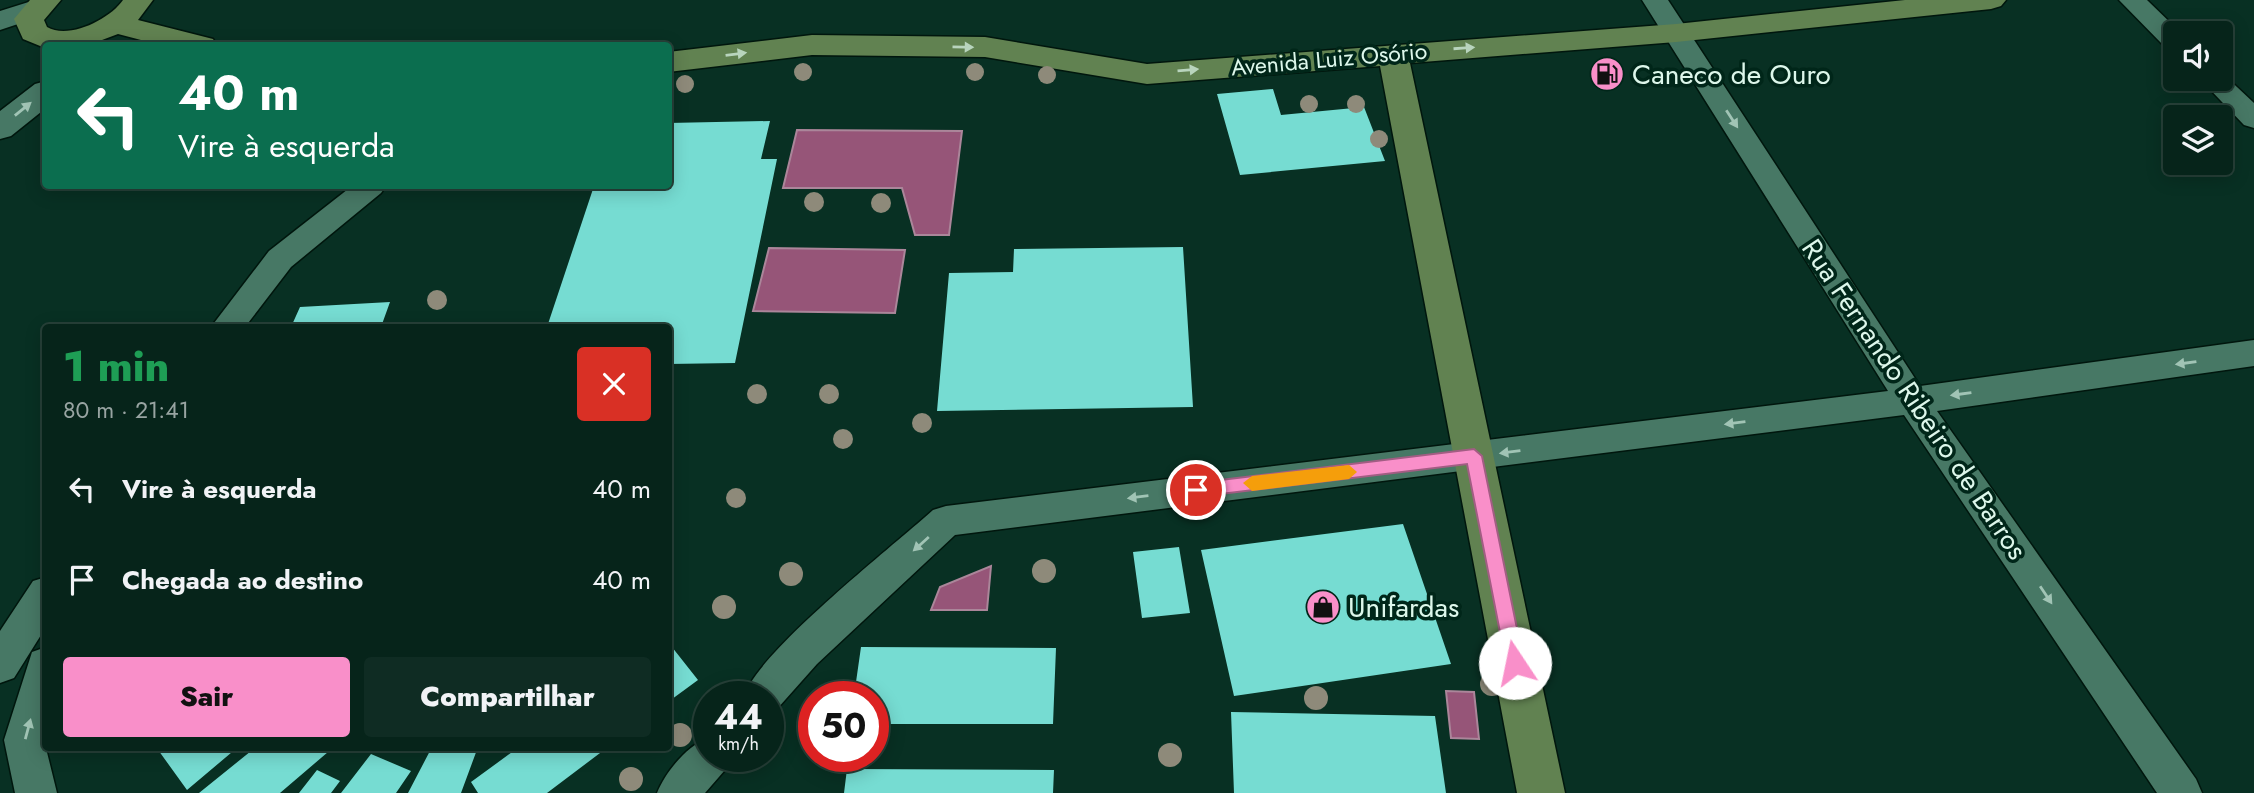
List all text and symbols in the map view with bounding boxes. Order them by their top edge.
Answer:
map controls [2163,21,2233,175]
button: sound [2163,21,2233,91]
street label: Avenida Luiz Osório [1230,33,1428,85]
one-way arrow [952,41,974,53]
one-way arrow [1453,42,1475,53]
one-way arrow [725,49,747,60]
place label: Caneco de Ouro [1632,54,1831,95]
fuel station icon: Caneco de Ouro [1588,55,1626,93]
text: 40 m [178,58,300,128]
one-way arrow [1178,64,1200,75]
icon: left [63,70,154,161]
one-way arrow [13,102,31,117]
button: layers [2163,105,2233,175]
one-way arrow [1725,110,1738,129]
text: Vire à esquerda [178,123,395,169]
street label: Rua Fernando Ribeiro de Barros [1792,231,2037,568]
text: 1 min [63,336,169,397]
button: close [577,347,651,421]
one-way arrow [2175,357,2197,368]
one-way arrow [1950,389,1972,400]
text: 80 m · 21:41 [63,393,189,427]
one-way arrow [1724,418,1746,429]
one-way arrow [1499,446,1521,457]
pin [1166,460,1226,520]
icon: left [63,470,101,508]
text: Vire à esquerda [122,470,317,508]
text: 40 m [592,470,651,508]
icon: arrive [1177,471,1215,509]
one-way arrow [1127,492,1149,503]
one-way arrow [913,535,930,551]
icon: arrive [63,561,101,599]
text: Chegada ao destino [122,561,363,599]
text: 40 m [592,561,651,599]
one-way arrow [2039,586,2052,605]
place label: Unifardas [1348,587,1459,628]
shop icon: Unifardas [1304,588,1342,626]
position arrow [1478,626,1552,700]
button: Sair [63,657,350,737]
button: Compartilhar [364,657,651,737]
speed limit sign: 50 [798,681,889,772]
text: 44 [714,692,763,742]
one-way arrow [23,718,33,739]
text: km/h [718,731,759,757]

